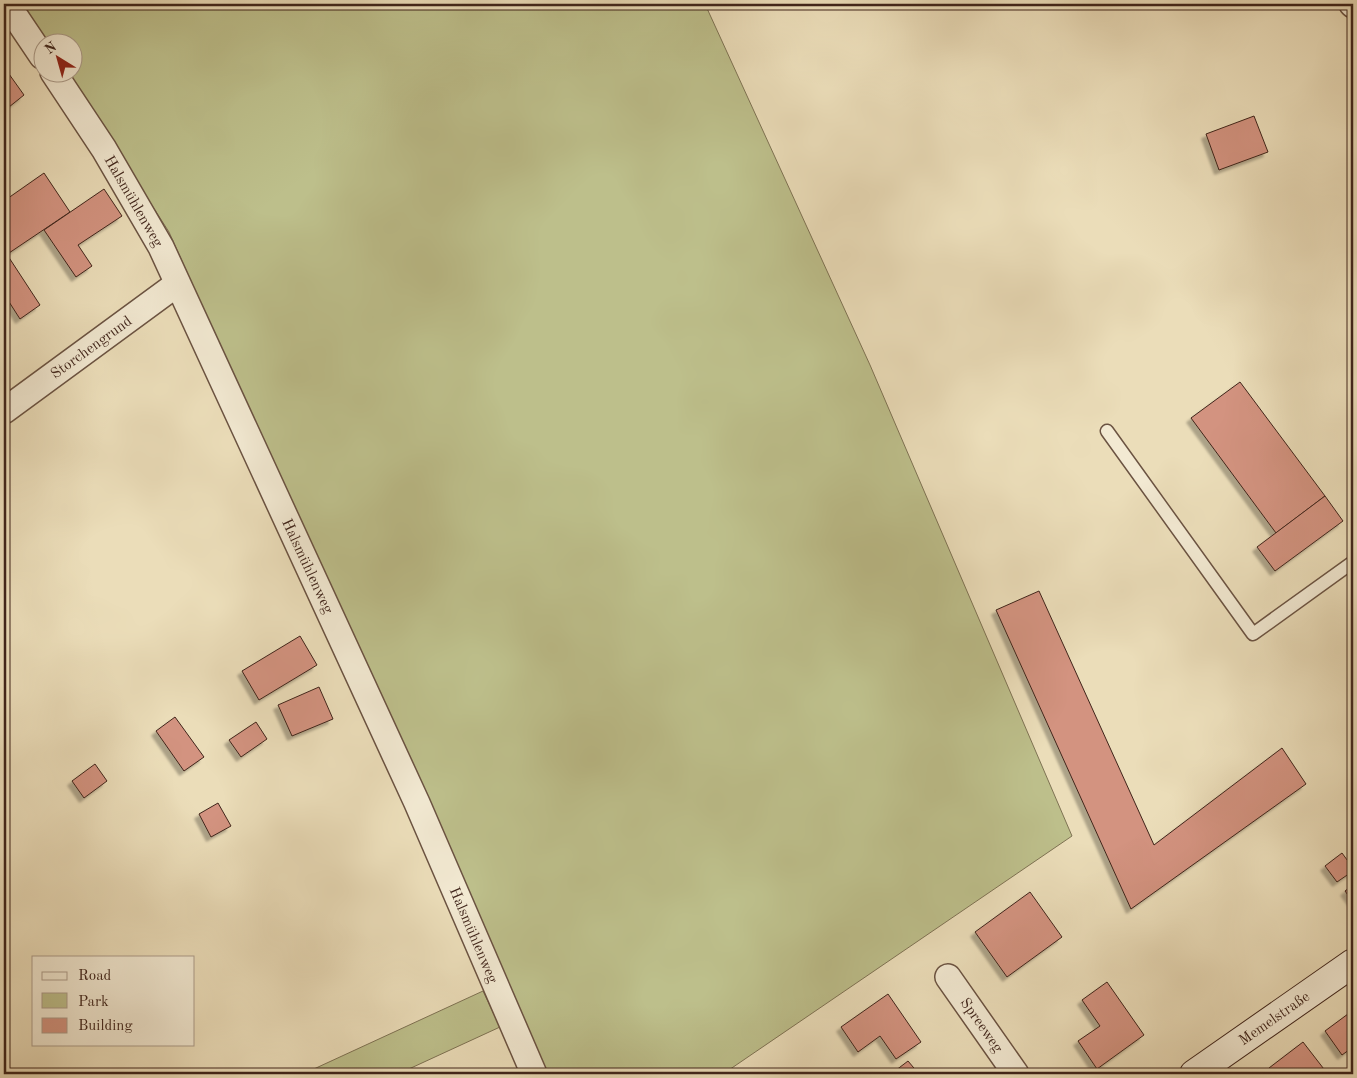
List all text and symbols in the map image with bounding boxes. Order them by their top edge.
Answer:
north arrow [32,32,82,82]
text: N [42,39,60,57]
street label: Halsmühlenweg [100,153,165,250]
street label: Storchengrund [49,314,135,383]
street label: Halsmühlenweg [278,517,335,616]
street label: Halsmühlenweg [446,885,500,986]
legend [32,956,195,1046]
text: Road [78,969,112,984]
street label: Memelstraße [1237,989,1313,1049]
text: Park [78,995,109,1010]
street label: Spreeweg [957,996,1005,1056]
text: Building [78,1019,133,1034]

